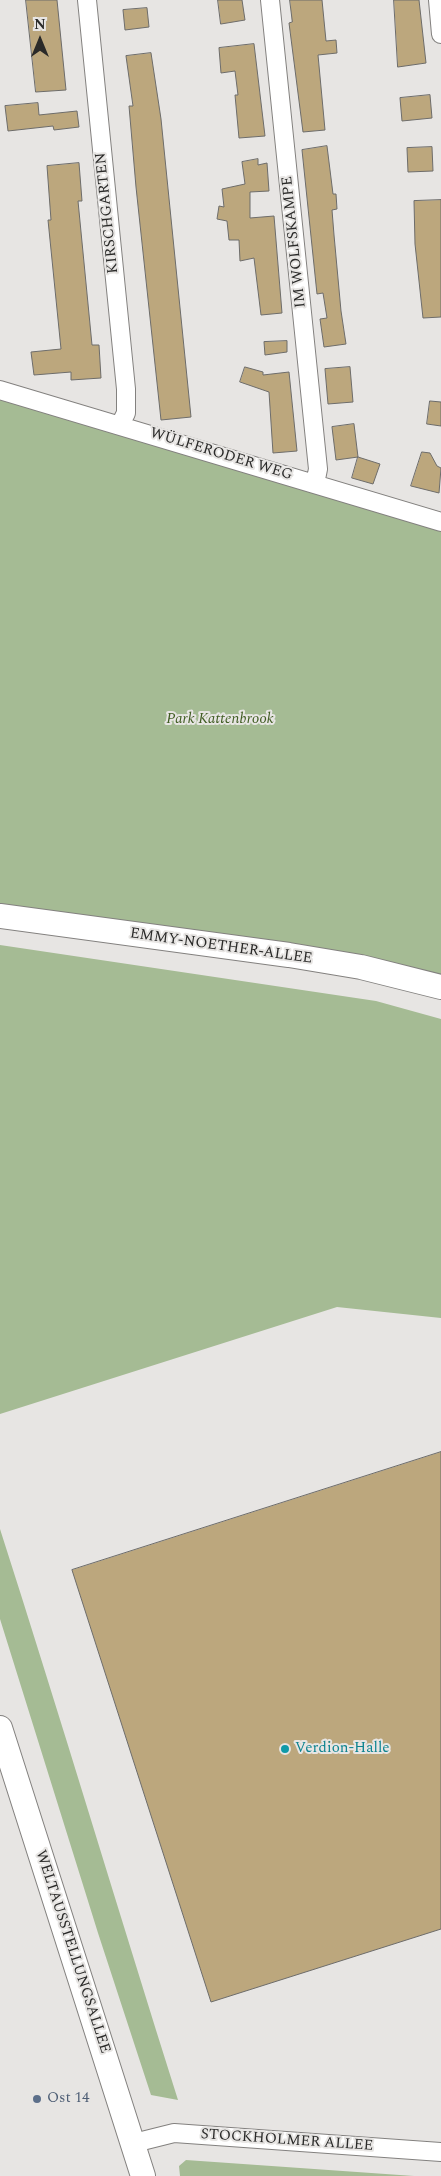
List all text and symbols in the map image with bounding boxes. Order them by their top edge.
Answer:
text: N [34,14,46,35]
north arrow [15,15,65,65]
street label: KIRSCHGARTEN [93,152,123,274]
street label: IM WOLFSKAMPE [279,175,311,309]
street label: WÜLFERODER WEG [147,425,295,485]
park label: Park Kattenbrook [166,711,274,729]
street label: EMMY-NOETHER-ALLEE [129,925,313,969]
place label: Verdion-Halle [295,1740,390,1758]
marker: Verdion-Halle [279,1743,291,1755]
street label: WELTAUSSTELLUNGSALLEE [31,1848,113,2056]
place label: Ost 14 [47,2090,89,2108]
marker: Ost 14 [31,2093,43,2105]
street label: STOCKHOLMER ALLEE [200,2126,374,2156]

